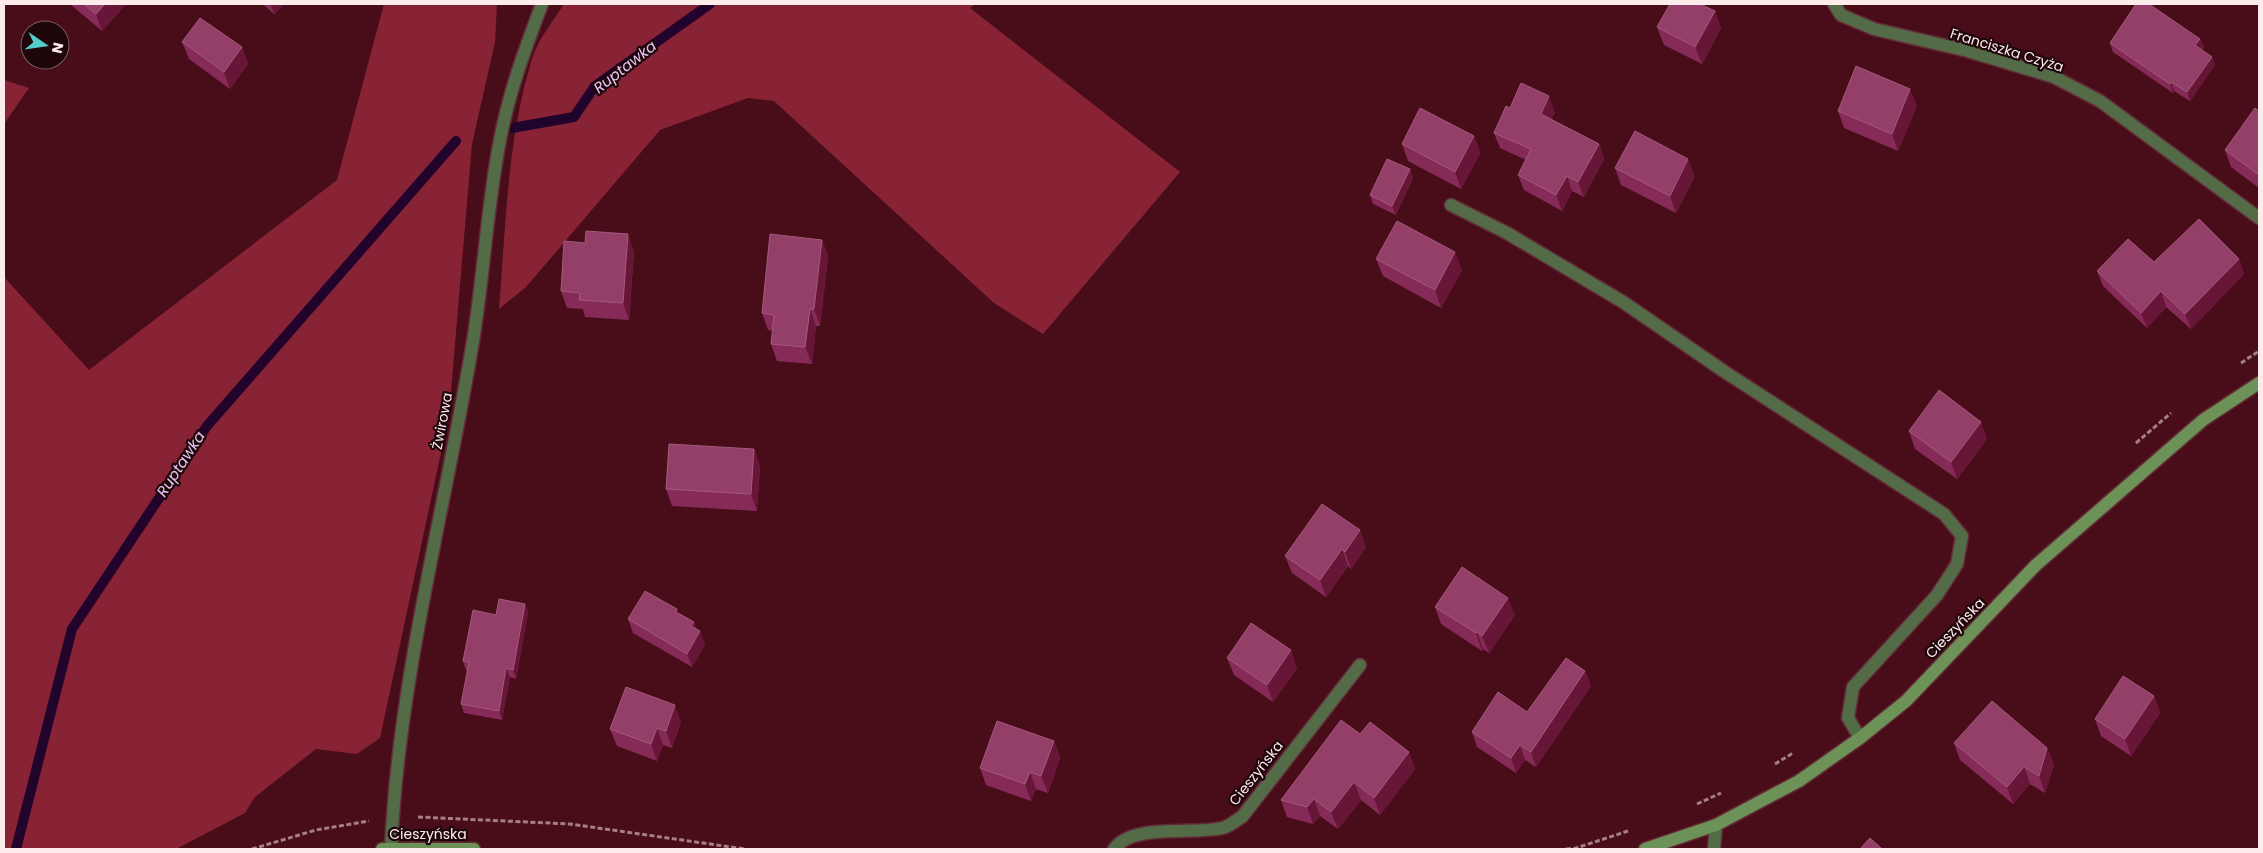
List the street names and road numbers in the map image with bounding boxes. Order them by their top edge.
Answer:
street label: Franciszka Czyża [1948,23,2066,77]
street label: Żwirowa [427,391,457,451]
street label: Cieszyńska [1921,593,1989,663]
street label: Cieszyńska [1224,736,1288,810]
street label: Cieszyńska [389,824,467,844]

